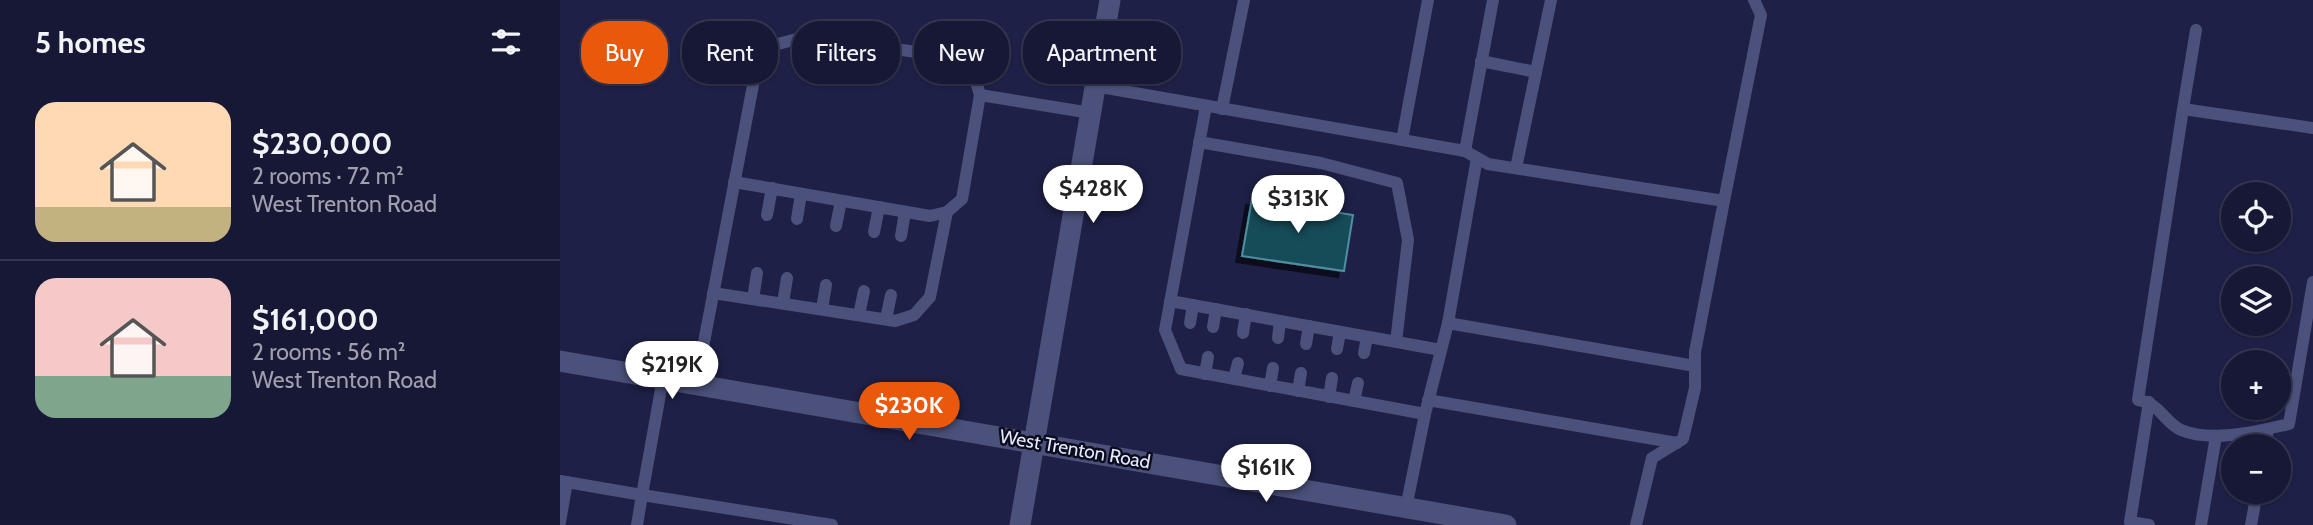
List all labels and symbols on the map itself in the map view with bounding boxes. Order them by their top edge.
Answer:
pin: $428K [1044,166,1142,225]
pin: $313K [1249,176,1347,235]
pin: $219K [623,342,721,401]
pin: $230K [860,382,958,442]
street label: West Trenton Road [998,424,1152,474]
pin: $161K [1217,444,1315,504]

